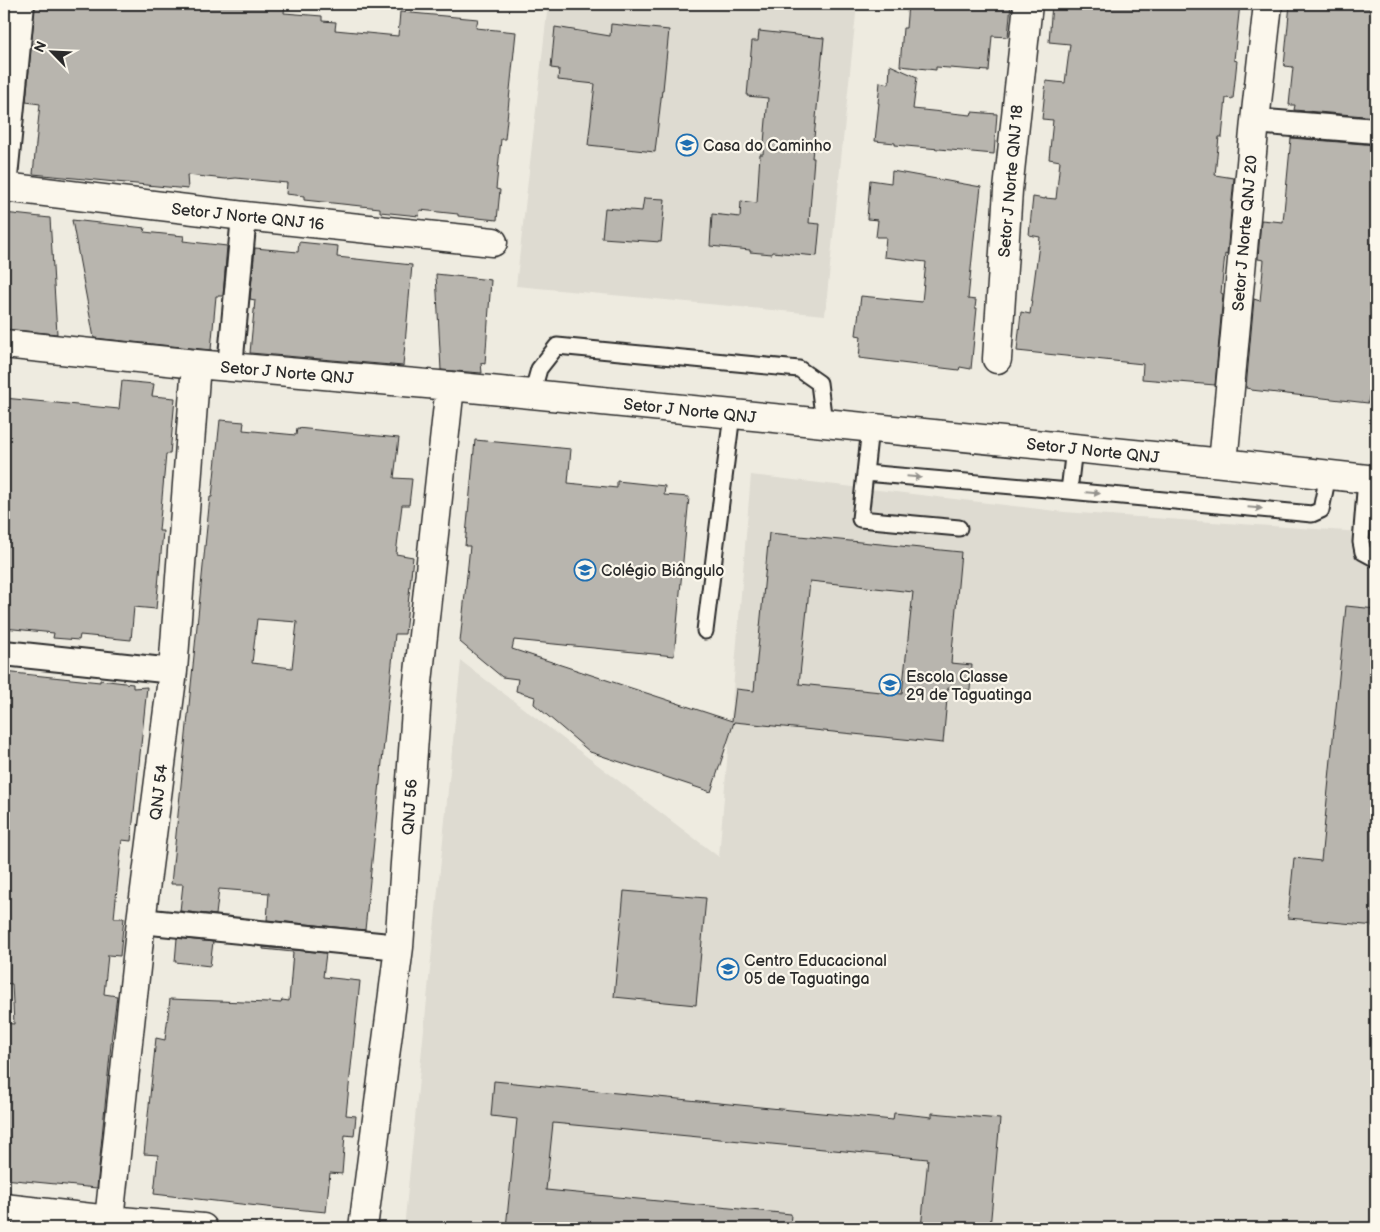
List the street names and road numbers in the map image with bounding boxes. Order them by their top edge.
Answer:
street label: Setor J Norte QNJ 18 [995,104,1028,258]
street label: Setor J Norte QNJ 20 [1229,154,1262,312]
street label: Setor J Norte QNJ 16 [170,200,325,235]
street label: Setor J Norte QNJ [220,358,354,389]
street label: Setor J Norte QNJ [623,395,757,428]
street label: Setor J Norte QNJ [1026,435,1160,468]
street label: QNJ 54 [147,763,172,821]
street label: QNJ 56 [399,778,422,836]

